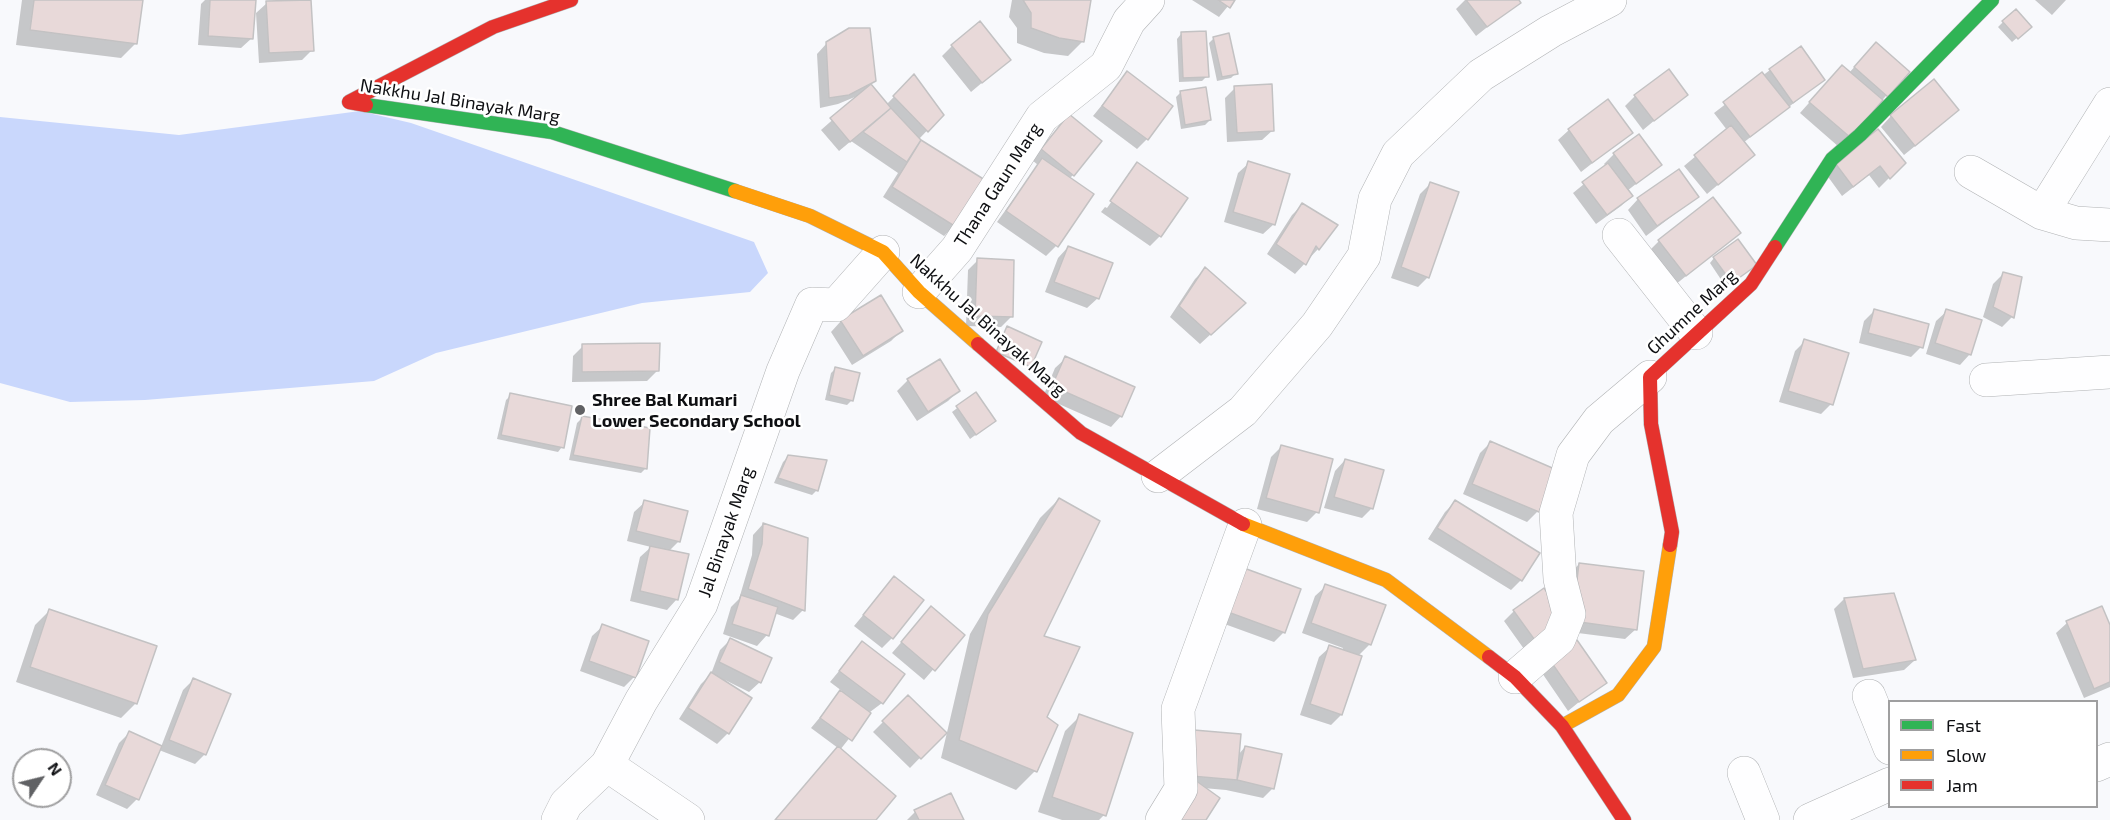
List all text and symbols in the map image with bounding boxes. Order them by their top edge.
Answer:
street label: Nakkhu Jal Binayak Marg [358,75,562,127]
street label: Thana Gaun Marg [950,119,1046,251]
street label: Nakkhu Jal Binayak Marg [906,249,1070,401]
street label: Ghumne Marg [1643,265,1741,359]
place label: Shree Bal Kumari Lower Secondary School [592,389,801,432]
marker: Shree Bal Kumari Lower Secondary School [573,403,587,417]
street label: Jal Binayak Marg [694,464,758,600]
legend [1888,700,2098,808]
text: Fast [1946,714,1981,736]
text: Slow [1946,744,1986,766]
north arrow [12,748,72,808]
text: N [44,758,67,779]
text: Jam [1946,774,1978,796]

